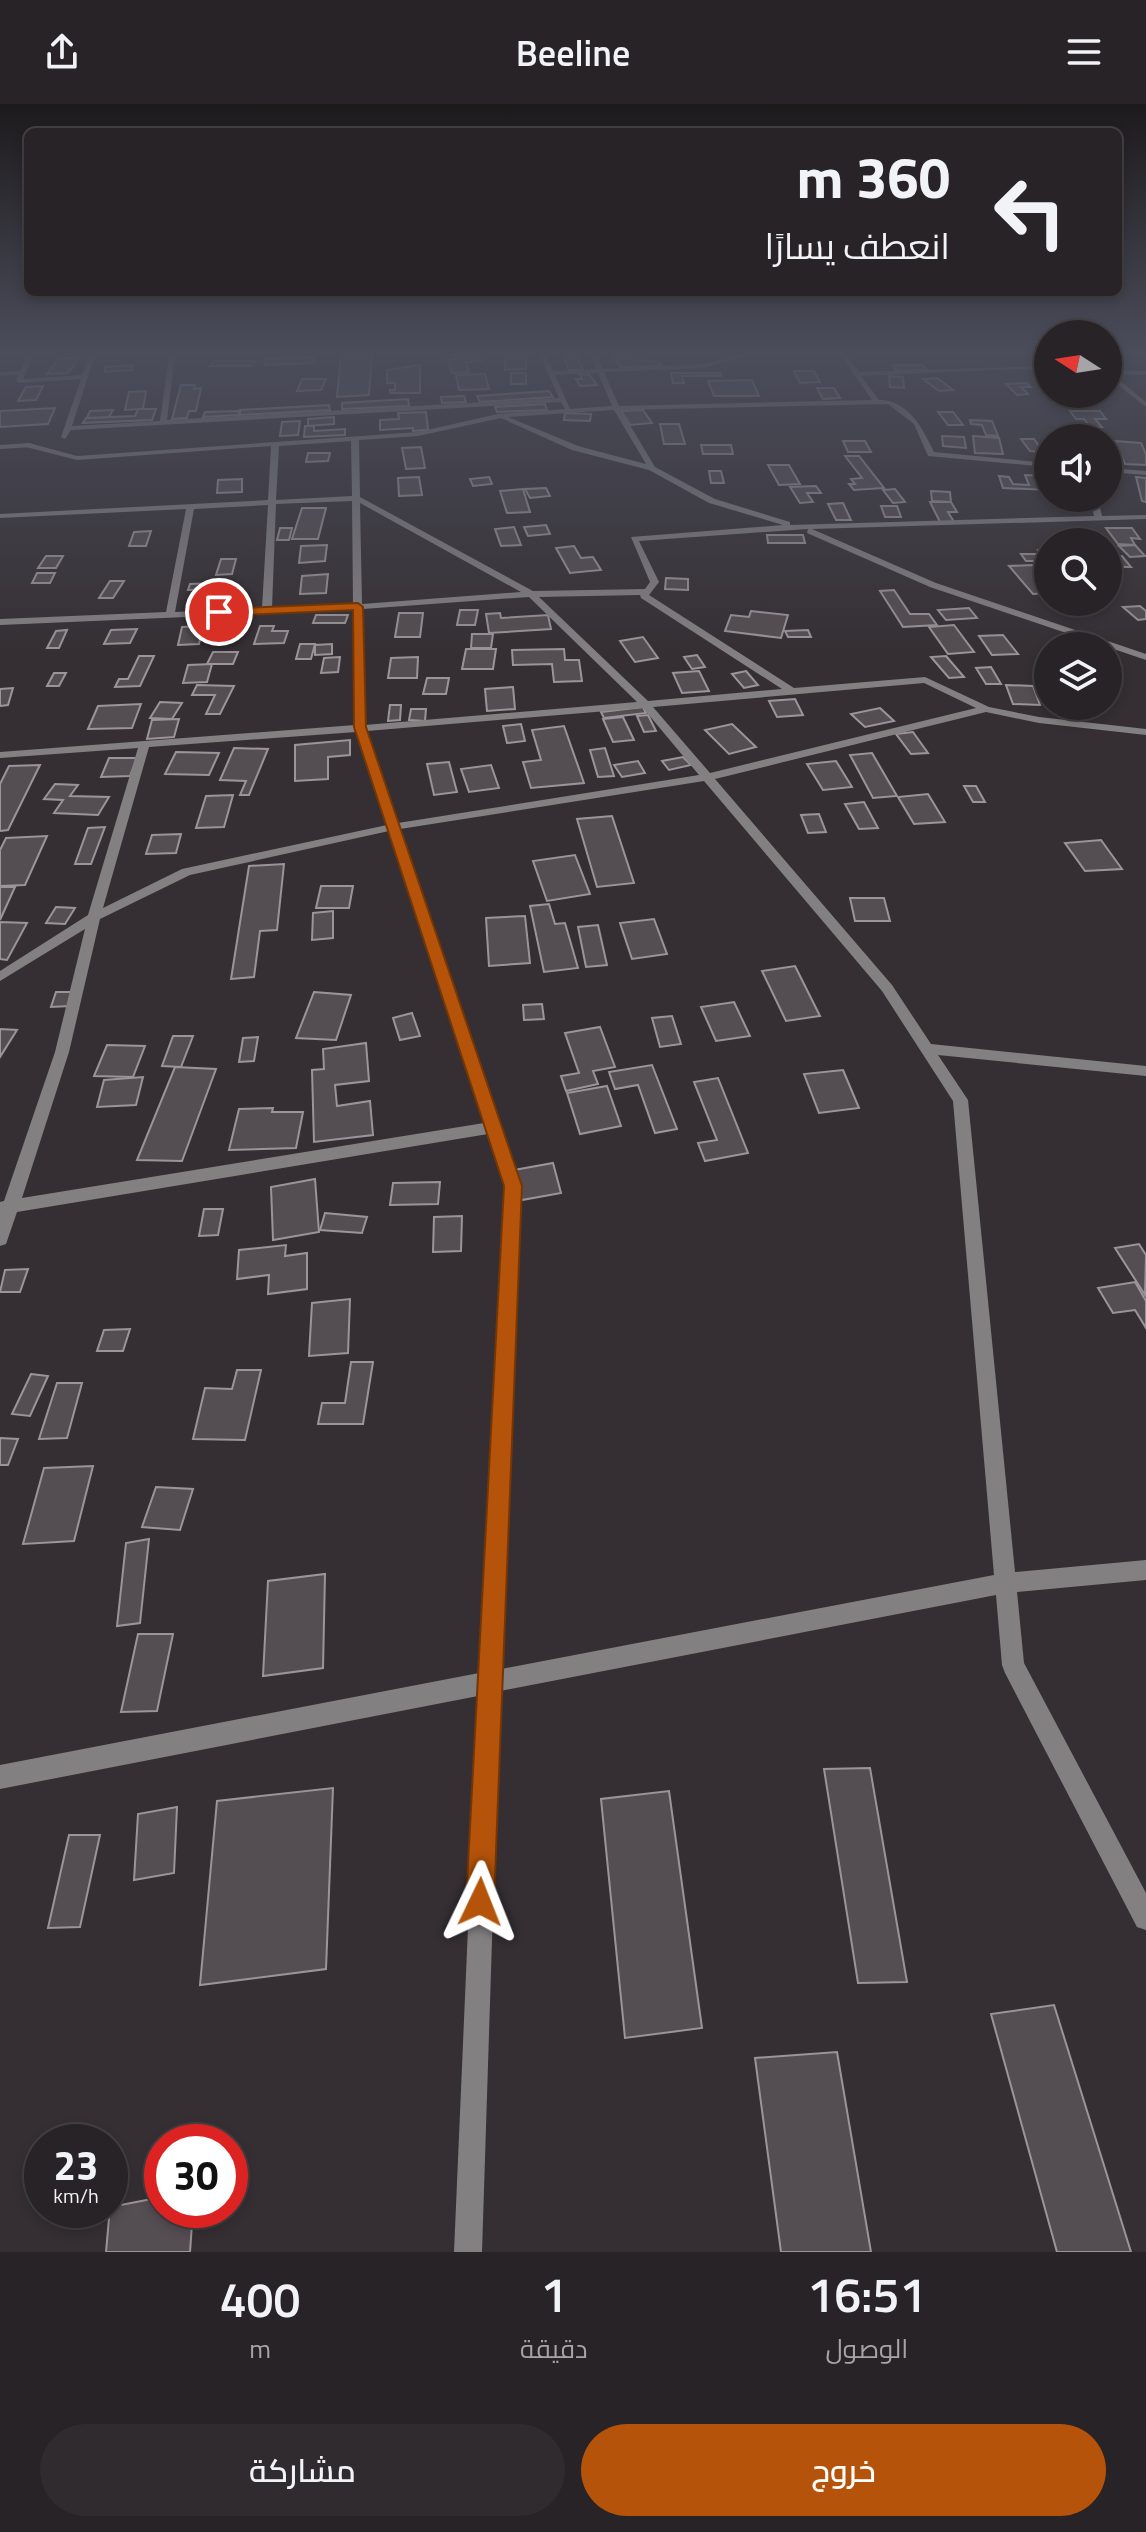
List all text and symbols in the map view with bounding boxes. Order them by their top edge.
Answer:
text: Beeline [516,25,630,80]
icon: share [40,30,84,74]
icon: menu [1062,30,1106,74]
text: 360 m [797,135,950,220]
icon: left [978,160,1082,264]
text: انعطف يسارًا [765,218,950,273]
north arrow [1034,320,1122,408]
map controls [1034,320,1122,720]
button: sound [1034,424,1122,512]
button: search [1034,528,1122,616]
pin [185,578,253,646]
icon: arrive [197,590,241,634]
button: layers [1034,632,1122,720]
position arrow [438,1860,522,1944]
speed limit sign: 30 [144,2124,248,2228]
text: 23 [54,2135,98,2196]
text: km/h [53,2180,99,2211]
text: 1 [540,2258,567,2331]
text: 16:51 [807,2258,926,2331]
text: 400 [220,2263,300,2336]
text: m [249,2329,271,2368]
text: دقيقة [520,2329,588,2368]
text: الوصول [825,2329,908,2368]
button: مشاركة [40,2424,565,2516]
button: خروج [581,2424,1106,2516]

